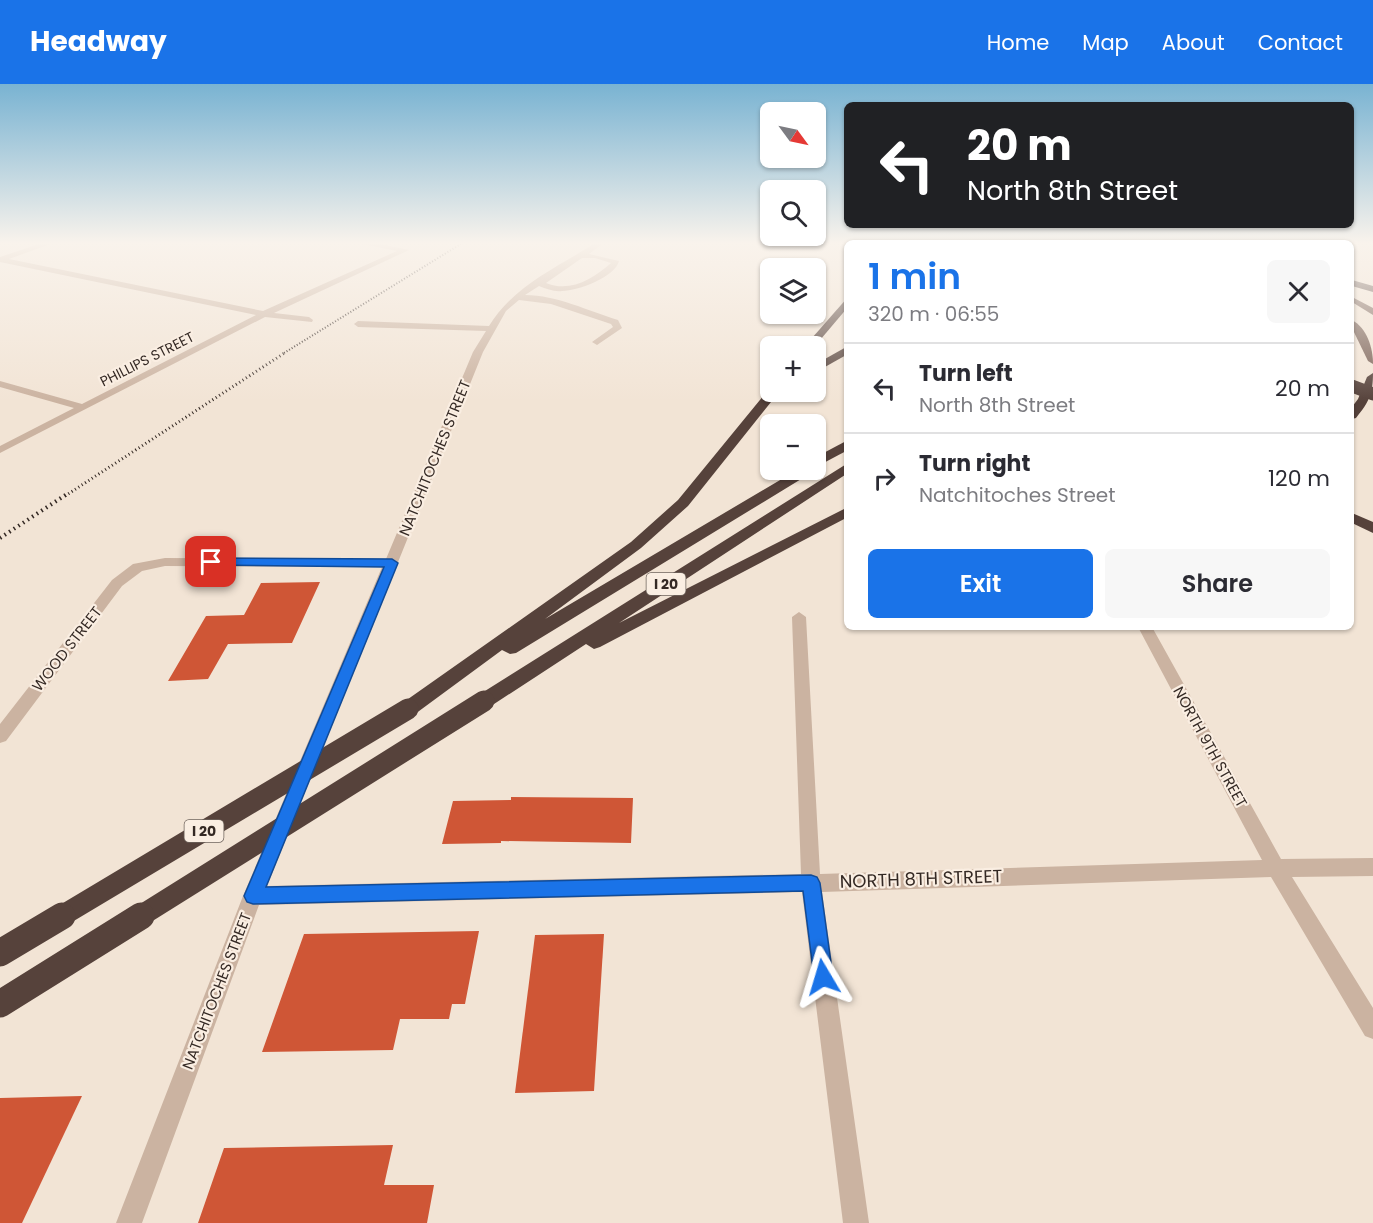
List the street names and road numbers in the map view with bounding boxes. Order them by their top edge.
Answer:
street label: PHILLIPS STREET [97,327,198,391]
street label: NATCHITOCHES STREET [394,377,475,539]
road number: I 20 [646,573,686,595]
street label: WOOD STREET [27,602,106,695]
street label: NORTH 9TH STREET [1168,682,1252,811]
road number: I 20 [184,820,224,842]
street label: NORTH 8TH STREET [839,863,1003,894]
street label: NATCHITOCHES STREET [177,909,256,1072]

